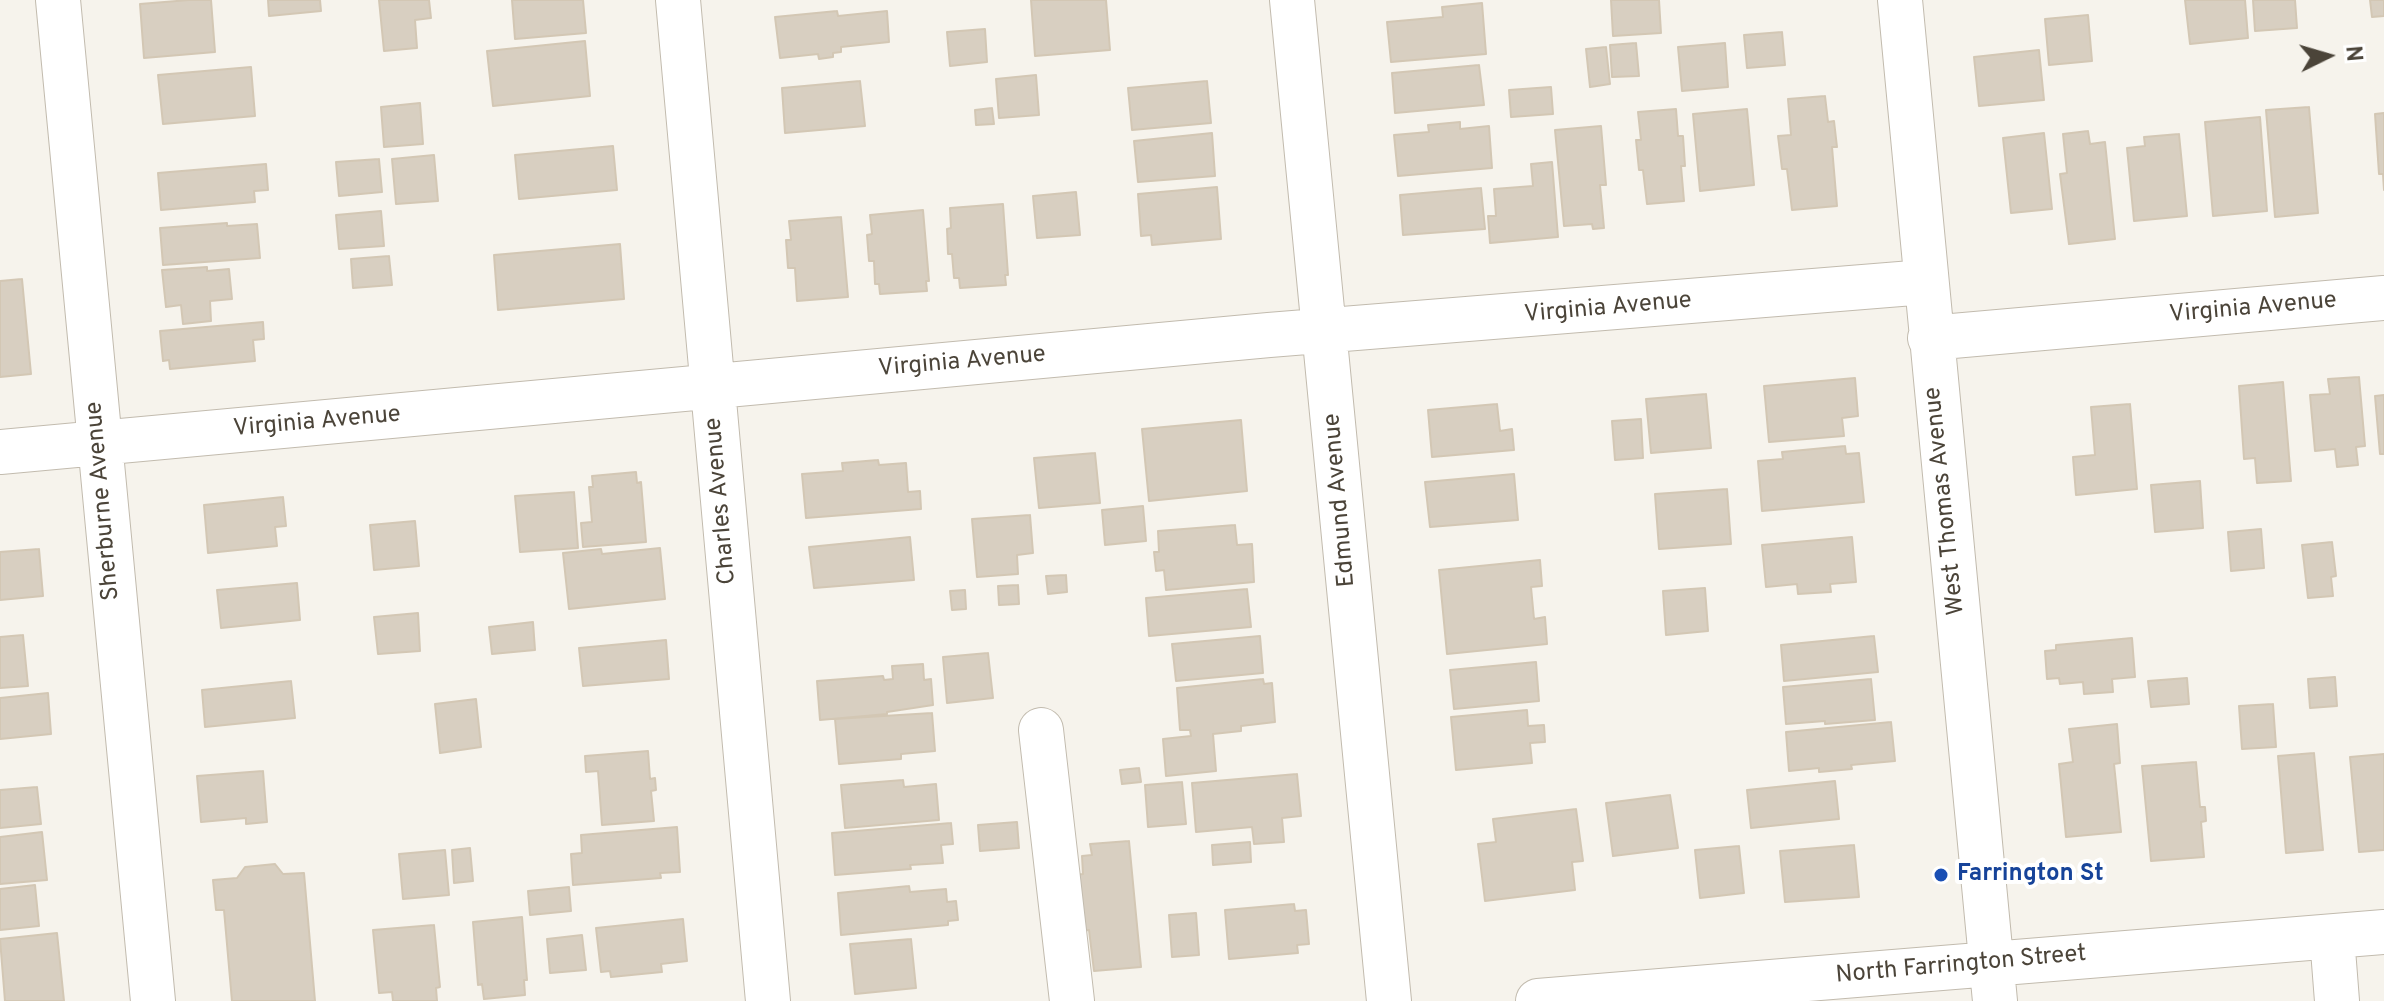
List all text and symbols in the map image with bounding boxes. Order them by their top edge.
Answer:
north arrow [2288,16,2368,96]
text: N [2338,45,2367,63]
street label: Virginia Avenue [1523,287,1693,331]
street label: Virginia Avenue [2168,287,2338,331]
street label: Virginia Avenue [877,341,1047,385]
street label: West Thomas Avenue [1920,385,1972,617]
street label: Sherburne Avenue [81,400,127,602]
street label: Virginia Avenue [232,401,402,445]
street label: Edmund Avenue [1319,412,1363,588]
street label: Charles Avenue [700,416,744,586]
place label: Farrington St [1957,861,2104,889]
marker: Farrington St [1932,866,1950,884]
street label: North Farrington Street [1834,941,2088,991]

